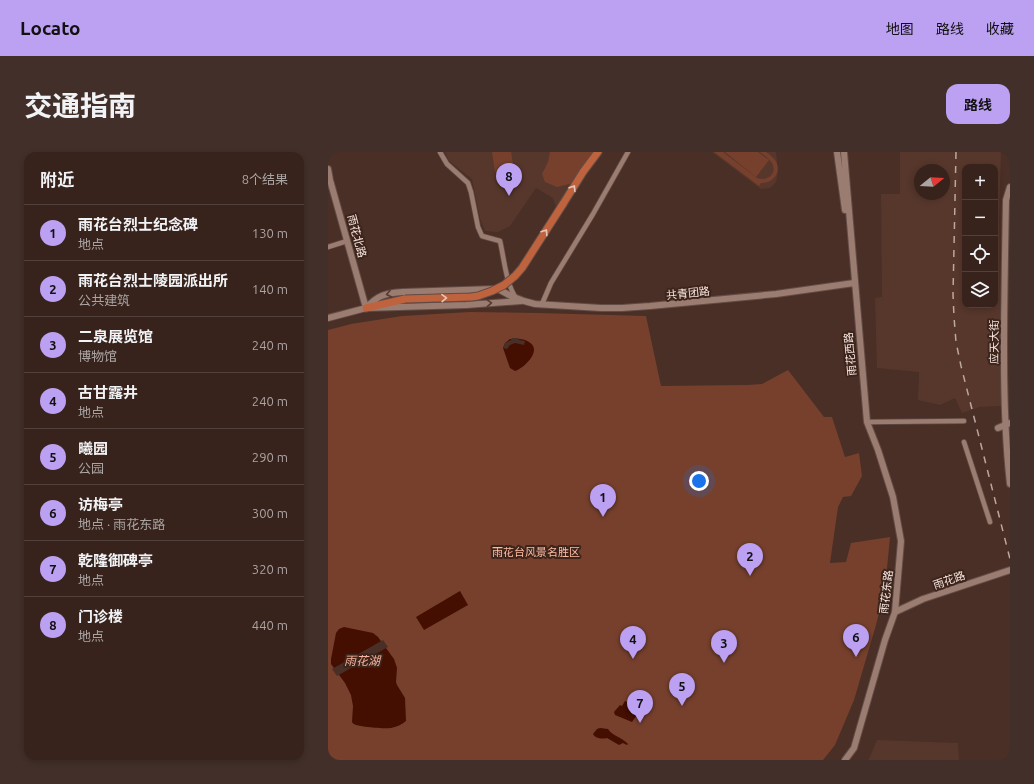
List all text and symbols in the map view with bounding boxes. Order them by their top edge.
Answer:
text: Locato [20,17,81,39]
text: 地图 [886,21,914,37]
text: 路线 [936,21,964,37]
text: 收藏 [986,21,1014,37]
button: 路线 [946,84,1010,124]
text: 交通指南 [24,90,136,121]
pin: 8 [496,163,522,196]
north arrow [914,164,950,200]
map controls [962,164,998,308]
button: + [962,164,998,200]
text: 附近 [40,170,74,189]
text: 8个结果 [242,172,288,186]
one-way arrow [568,185,576,192]
button: − [962,200,998,236]
street label: 雨花北路 [346,213,368,259]
text: 雨花台烈士纪念碑 [78,216,198,233]
text: 1 [49,226,57,240]
text: 130 m [252,226,288,240]
one-way arrow [540,229,548,236]
button: locate [962,236,998,272]
text: 地点 [78,237,104,251]
text: 雨花台烈士陵园派出所 [78,272,228,289]
button: layers [962,272,998,308]
text: 2 [49,282,57,296]
text: 140 m [252,282,288,296]
street label: 共青团路 [665,285,711,301]
one-way arrow [386,290,393,298]
text: 公共建筑 [78,293,130,307]
one-way arrow [441,294,447,302]
one-way arrow [486,299,492,308]
street label: 应天大街 [988,320,1000,364]
text: 二泉展览馆 [78,328,153,345]
street label: 雨花西路 [842,332,858,376]
text: 3 [49,338,57,352]
text: 240 m [252,338,288,352]
text: 博物馆 [78,349,117,363]
text: 古甘露井 [78,384,138,401]
text: 4 [49,394,57,408]
text: 240 m [252,394,288,408]
text: 地点 [78,405,104,419]
text: 曦园 [78,440,108,457]
text: 5 [49,450,57,464]
text: 290 m [252,450,288,464]
text: 公园 [78,461,104,475]
your location [689,471,709,491]
pin: 1 [590,484,616,517]
text: 访梅亭 [78,496,123,513]
text: 6 [49,506,57,520]
text: 300 m [252,506,288,520]
text: 地点 · 雨花东路 [78,517,165,531]
pin: 2 [737,543,763,576]
park label: 雨花台风景名胜区 [492,546,580,558]
text: 乾隆御碑亭 [78,552,153,569]
text: 7 [49,562,57,576]
text: 320 m [252,562,288,576]
street label: 雨花东路 [877,569,895,615]
street label: 雨花路 [931,569,967,591]
text: 地点 [78,573,104,587]
text: 门诊楼 [78,608,123,625]
text: 8 [49,618,57,632]
text: 440 m [252,618,288,632]
pin: 6 [843,624,869,657]
pin: 4 [620,626,646,659]
text: 地点 [78,629,104,643]
pin: 3 [711,630,737,663]
water label: 雨花湖 [344,654,382,667]
pin: 5 [669,673,695,706]
pin: 7 [627,690,653,723]

